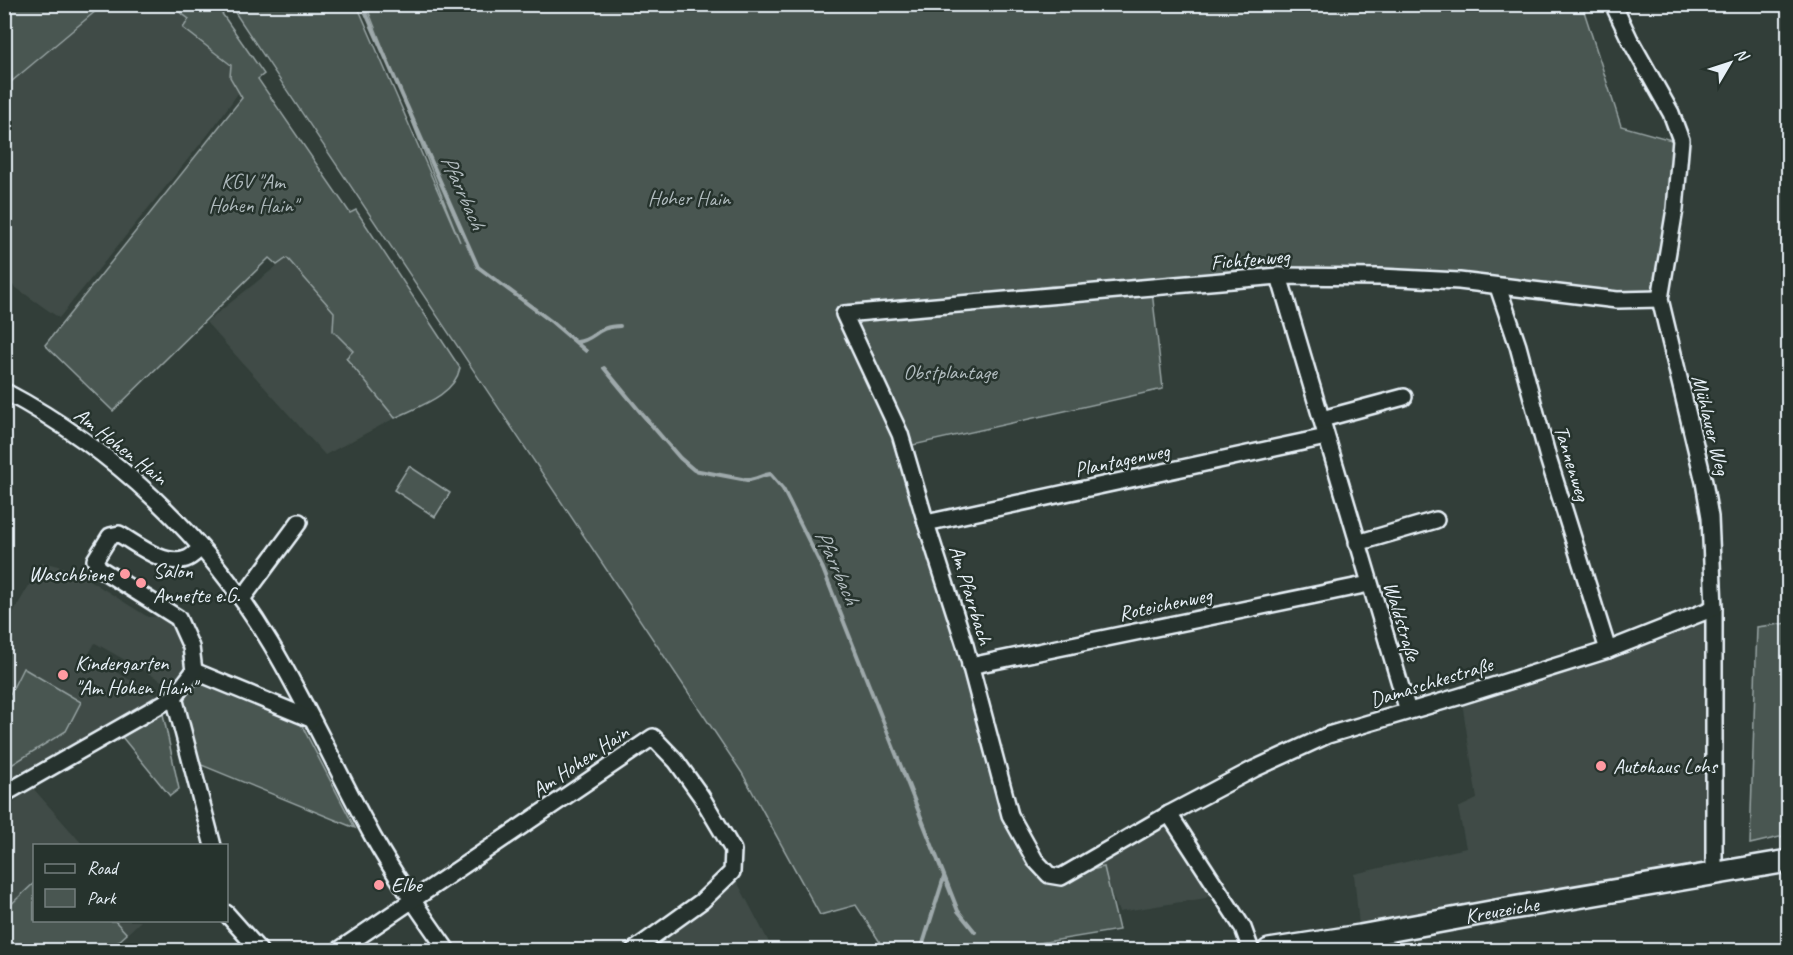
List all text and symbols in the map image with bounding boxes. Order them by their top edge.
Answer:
north arrow [1700,33,1760,93]
text: N [1730,44,1754,67]
water label: Pfarrbach [434,151,493,235]
park label: KGV "Am Hohen Hain" [208,168,302,218]
park label: Hoher Hain [648,185,732,211]
street label: Fichtenweg [1210,242,1292,275]
park label: Obstplantage [903,359,998,385]
street label: Mühlauer Weg [1686,372,1736,479]
street label: Am Hohen Hain [69,401,173,491]
street label: Tannenweg [1548,422,1596,505]
street label: Plantagenweg [1072,437,1173,483]
water label: Pfarrbach [808,526,867,610]
street label: Am Pfarrbach [944,542,999,649]
place label: Salon Annette e.G. [153,558,241,608]
place label: Waschbiene [28,561,115,587]
marker: Waschbiene [118,567,132,581]
marker: Salon Annette e.G. [134,576,148,590]
street label: Waldstraße [1378,578,1427,666]
street label: Roteichenweg [1116,581,1215,627]
place label: Kindergarten "Am Hohen Hain" [75,650,200,700]
street label: Damaschkestraße [1367,650,1497,713]
marker: Kindergarten "Am Hohen Hain" [56,668,70,682]
street label: Am Hohen Hain [527,719,634,803]
place label: Autohaus Lohs [1613,753,1719,779]
marker: Autohaus Lohs [1594,759,1608,773]
legend [33,844,228,922]
text: Road [87,857,120,879]
place label: Elbe [391,872,424,898]
marker: Elbe [372,878,386,892]
text: Park [87,887,117,909]
street label: Kreuzeiche [1463,891,1542,930]

